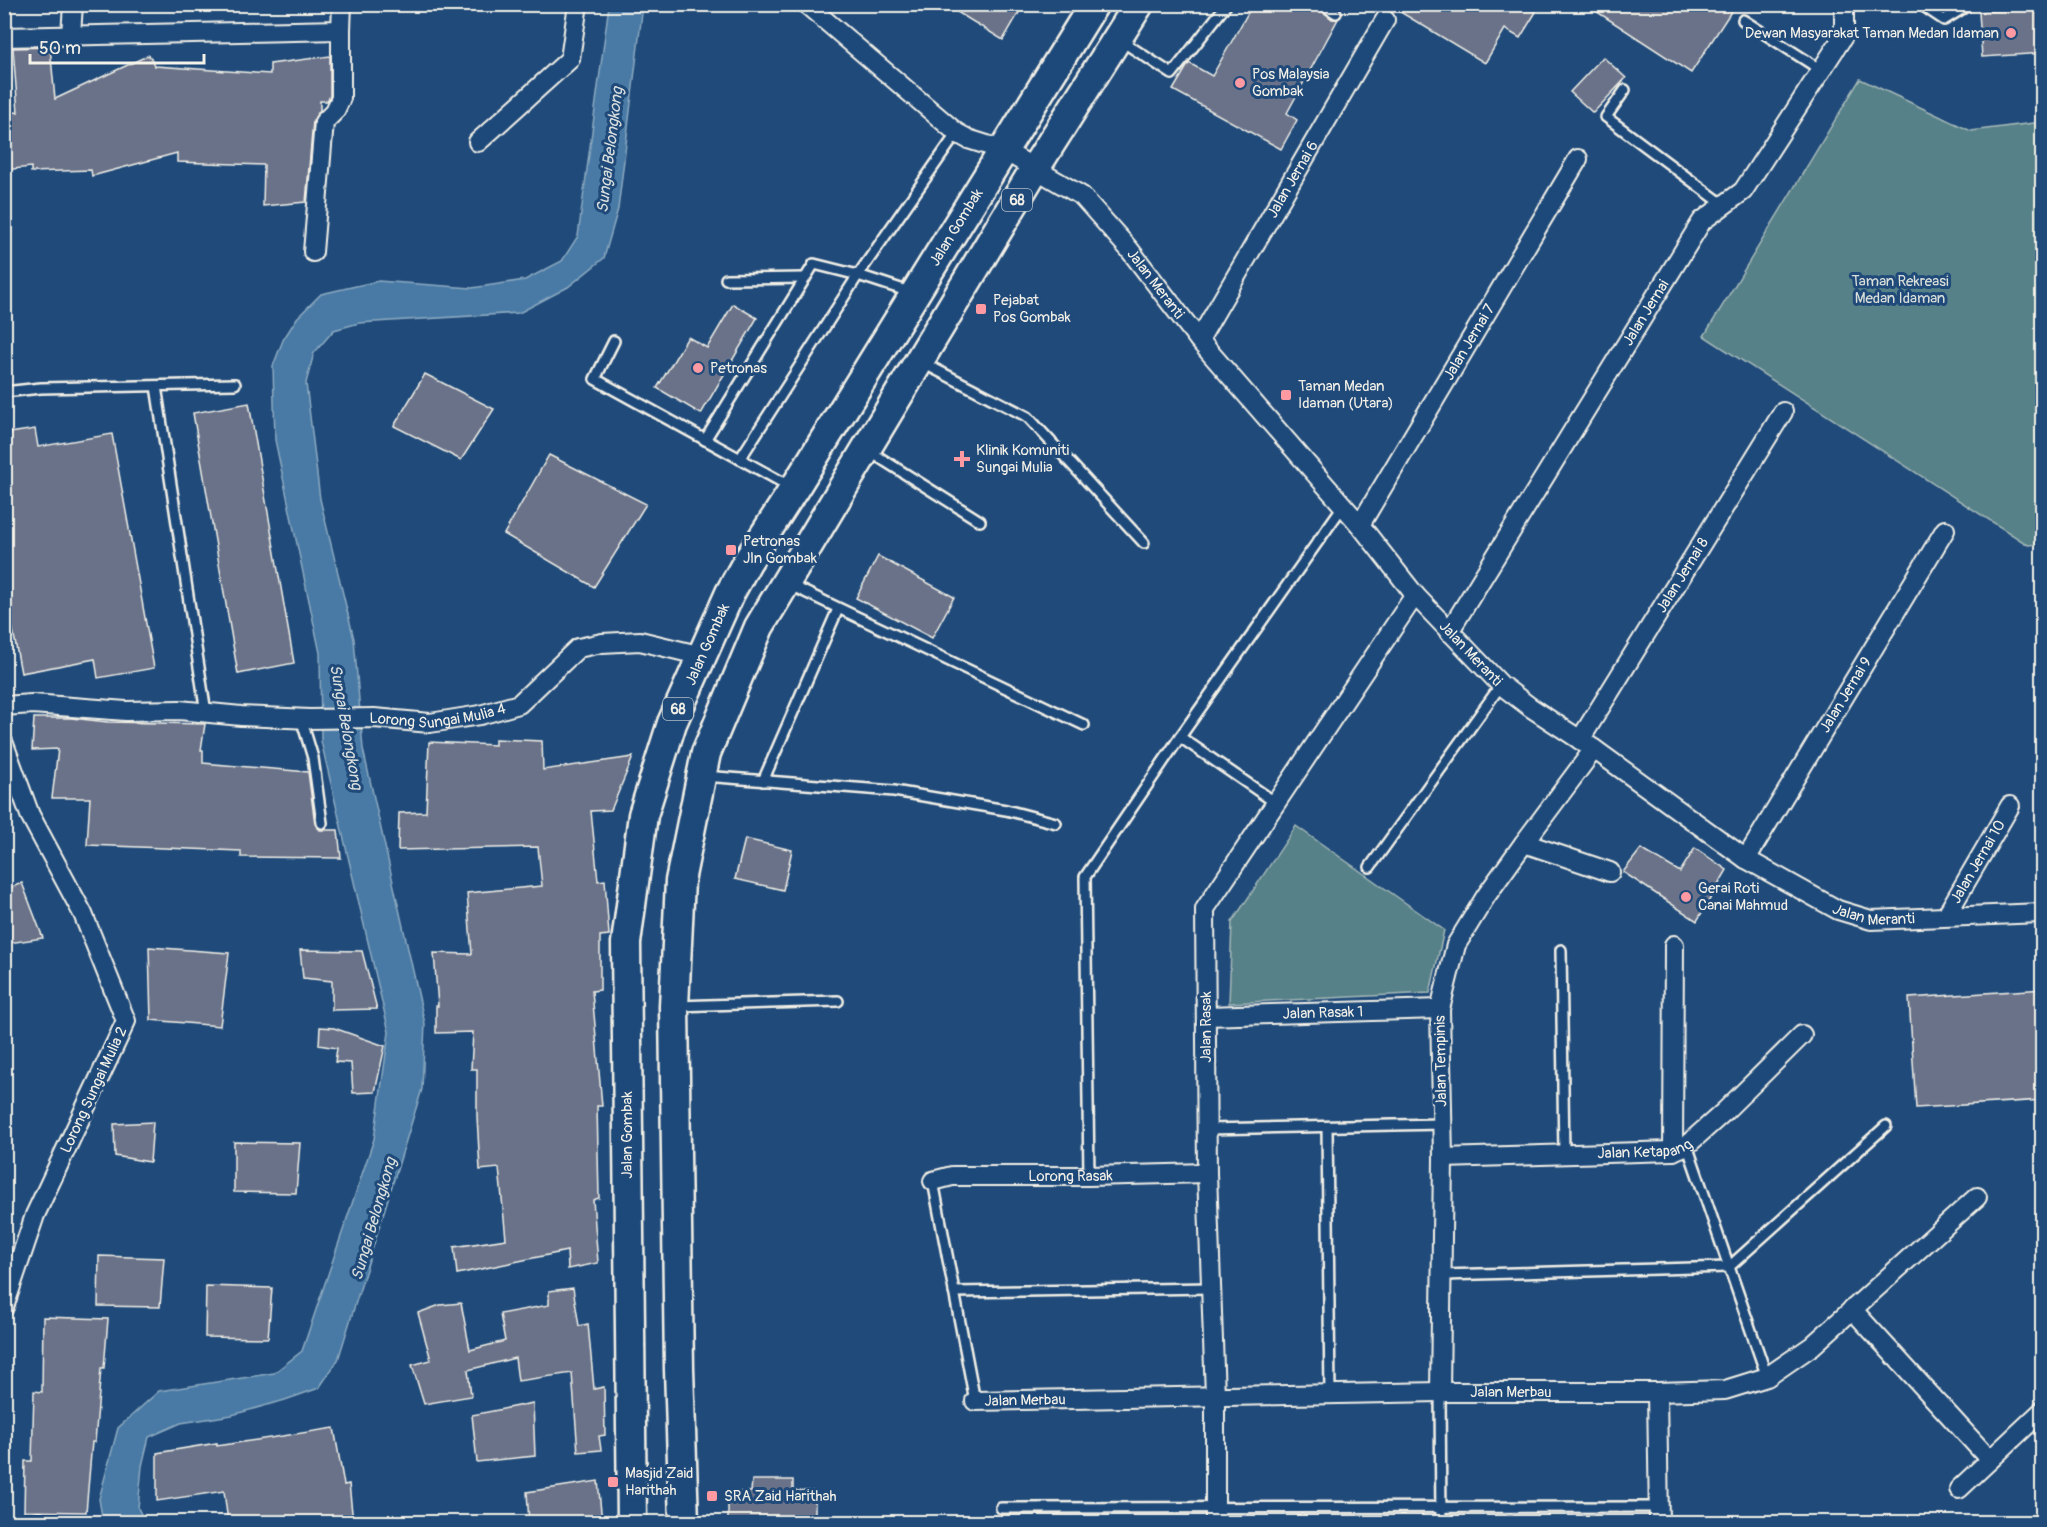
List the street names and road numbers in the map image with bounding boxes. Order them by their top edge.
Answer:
street label: Jalan Jernai 6 [1263,137,1322,221]
street label: Jalan Gombak [925,184,987,269]
road number: 68 [1002,189,1032,211]
street label: Jalan Meranti [1123,245,1189,323]
street label: Jalan Jernai [1618,276,1673,349]
street label: Jalan Jernai 7 [1439,300,1499,384]
street label: Jalan Jernai 8 [1652,534,1713,616]
street label: Jalan Gombak [681,600,734,688]
street label: Jalan Meranti [1435,617,1507,690]
street label: Jalan Jernai 9 [1815,653,1876,736]
road number: 68 [663,698,693,720]
street label: Lorong Sungai Mulia 4 [369,699,508,733]
street label: Jalan Jernai 10 [1946,816,2009,907]
street label: Jalan Meranti [1829,899,1915,930]
street label: Jalan Rasak [1197,990,1216,1063]
street label: Jalan Rasak 1 [1282,1002,1364,1023]
street label: Jalan Tempinis [1431,1015,1451,1107]
street label: Lorong Sungai Mulia 2 [56,1024,132,1156]
street label: Jalan Gombak [618,1091,637,1179]
street label: Jalan Ketapang [1597,1135,1697,1163]
street label: Lorong Rasak [1028,1166,1114,1186]
street label: Jalan Merbau [1470,1383,1552,1402]
street label: Jalan Merbau [984,1390,1066,1410]

